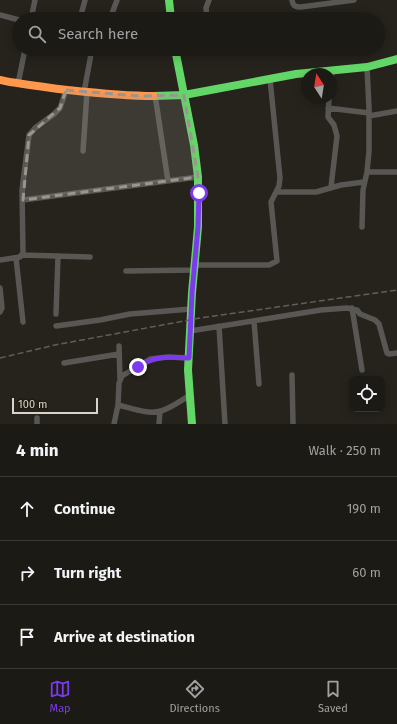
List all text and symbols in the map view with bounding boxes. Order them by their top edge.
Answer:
search box [12,12,385,56]
icon: search [26,23,48,45]
text: Search here [58,25,138,43]
north arrow [301,68,337,104]
route start [190,184,208,202]
route end [129,358,147,376]
map controls [349,376,385,412]
button: locate [349,376,385,412]
scale bar [12,396,98,415]
text: 100 m [18,398,47,411]
text: 4 min [16,440,59,461]
text: Walk · 250 m [308,443,381,458]
icon: ahead [16,498,38,520]
text: Continue [54,500,115,518]
text: 190 m [347,501,381,516]
icon: right [16,562,38,584]
text: Turn right [54,564,121,582]
text: 60 m [352,565,381,580]
icon: arrive [16,626,38,648]
text: Arrive at destination [54,628,195,646]
tab: Map [49,678,71,715]
tab: Directions [169,678,220,715]
tab: Saved [318,678,348,715]

